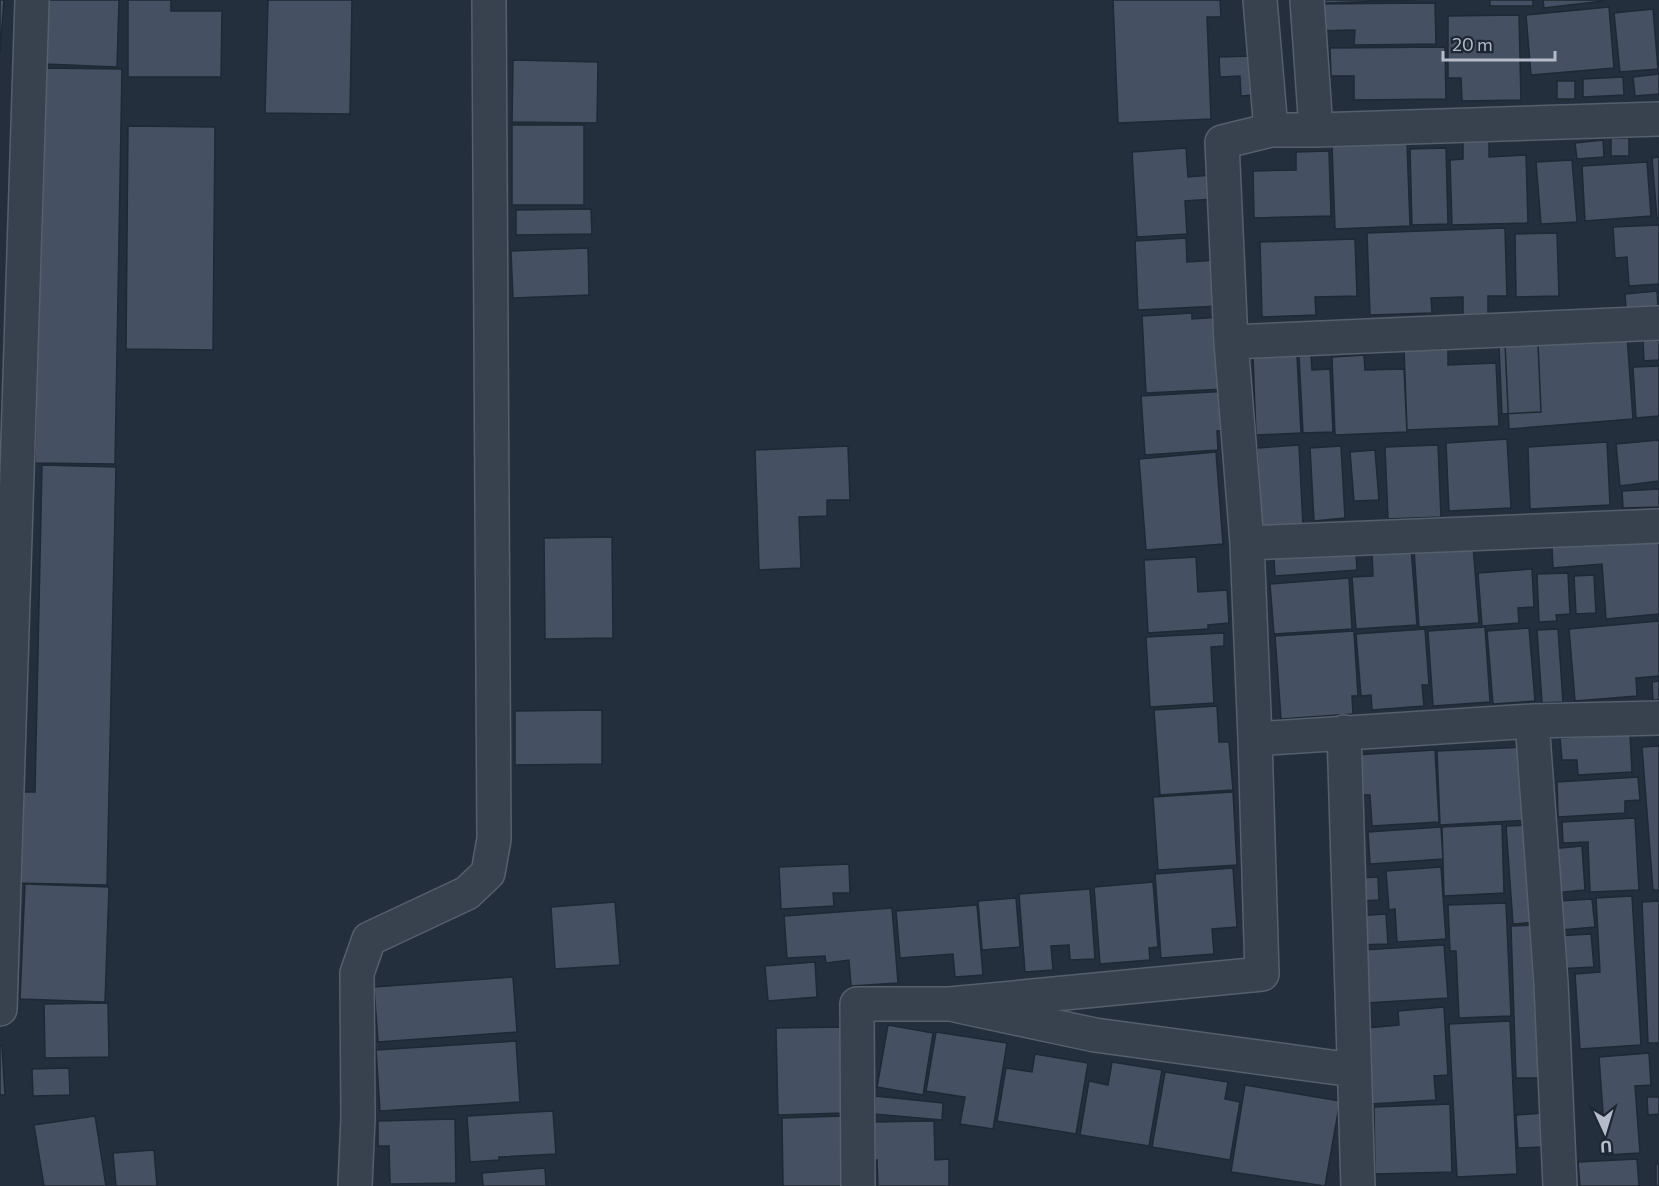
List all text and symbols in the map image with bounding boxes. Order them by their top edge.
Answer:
scale bar [1443,24,1556,62]
text: 20 m [1452,33,1493,55]
north arrow [1575,1102,1635,1162]
text: U [1600,1138,1613,1157]

